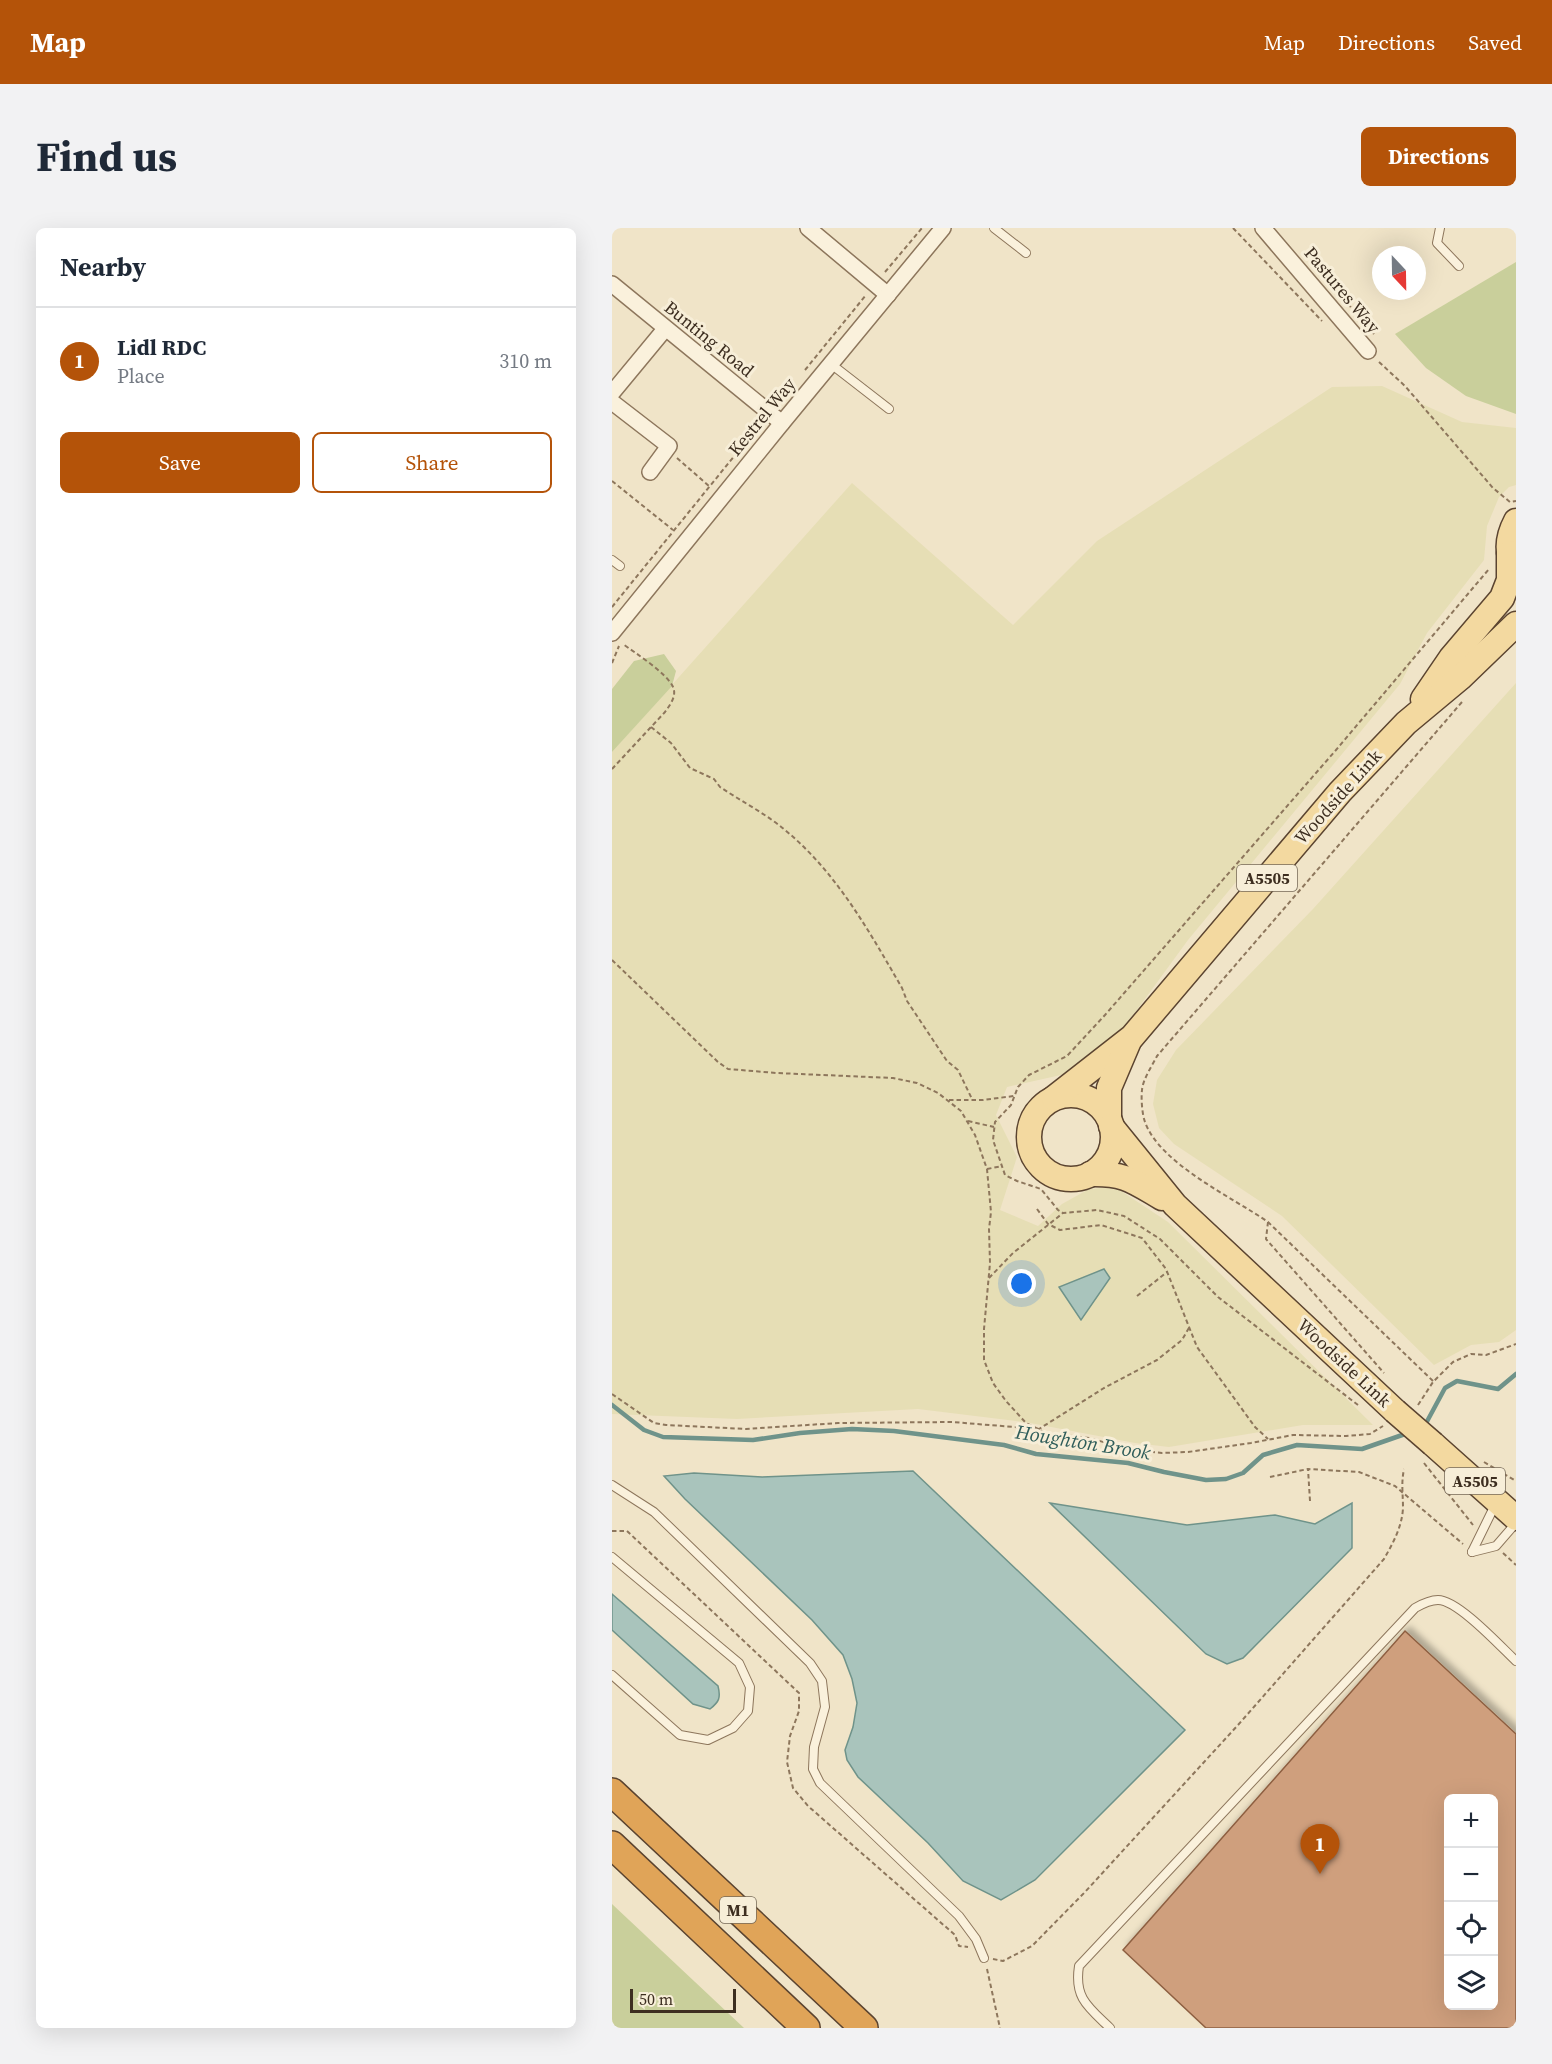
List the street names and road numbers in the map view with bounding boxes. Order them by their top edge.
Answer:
street label: Pastures Way [1299,241,1387,339]
street label: Bunting Road [659,295,759,383]
street label: Kestrel Way [722,372,801,461]
street label: Woodside Link [1288,744,1387,849]
road number: A5505 [1237,865,1297,891]
street label: Woodside Link [1292,1313,1397,1413]
road number: A5505 [1445,1468,1505,1494]
road number: M1 [720,1897,756,1923]

